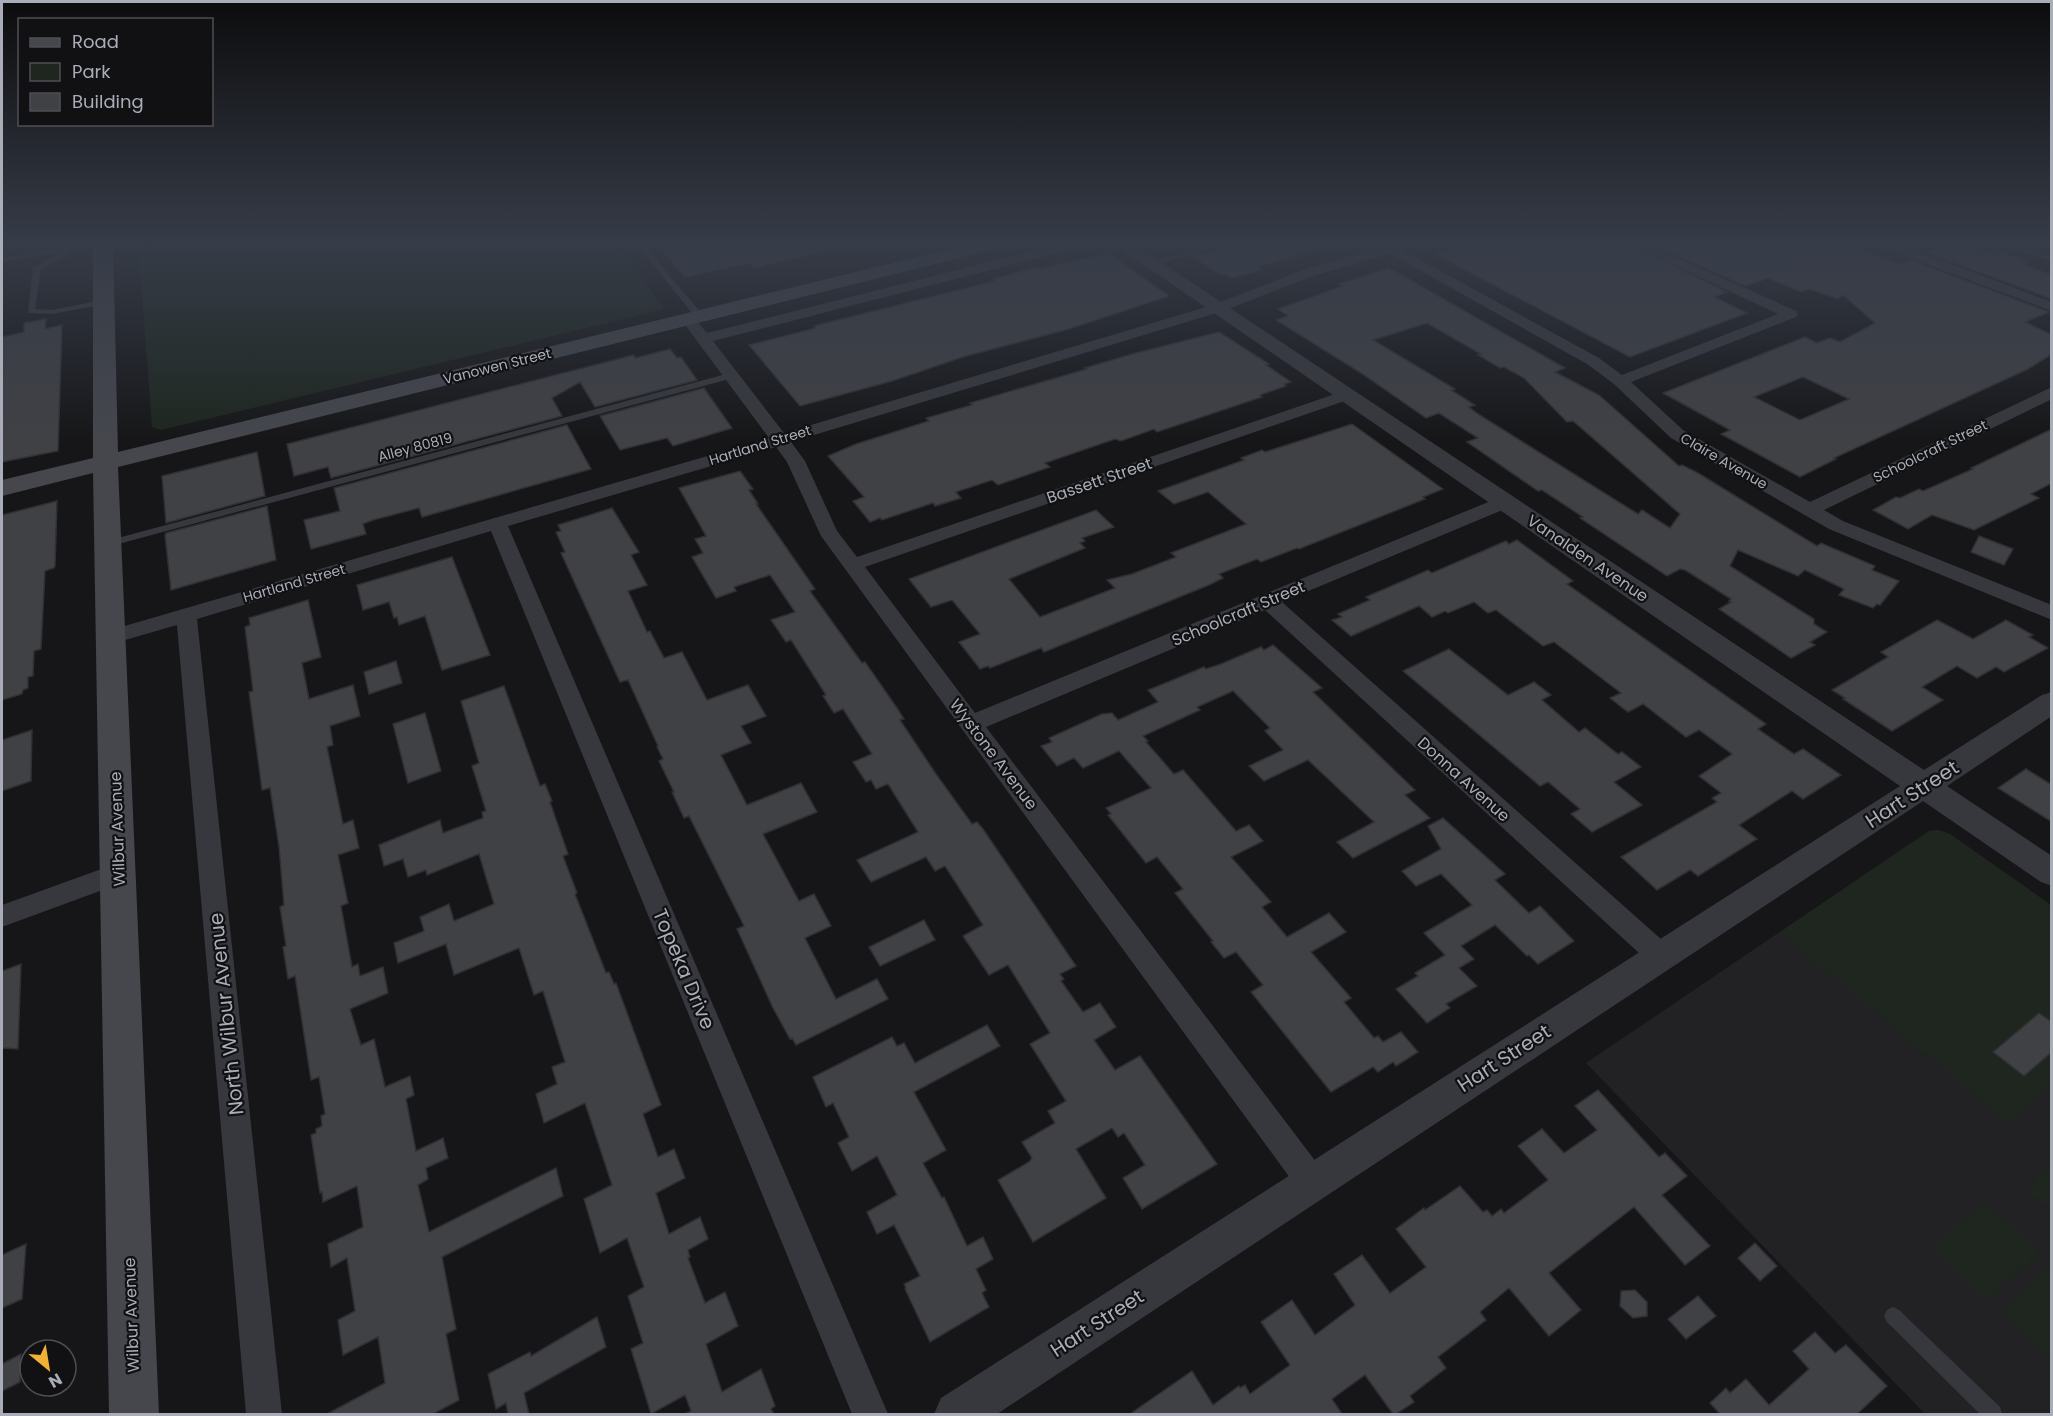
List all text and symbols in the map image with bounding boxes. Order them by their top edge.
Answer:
legend [18,18,213,126]
text: Road [72,29,119,54]
text: Park [72,59,111,84]
text: Building [72,89,144,114]
street label: Vanowen Street [441,343,553,389]
street label: Schoolcraft Street [1870,415,1990,487]
street label: Hartland Street [707,420,813,470]
street label: Alley 80819 [376,427,454,467]
street label: Claire Avenue [1677,428,1771,494]
street label: Bassett Street [1043,452,1155,509]
street label: Vanalden Avenue [1522,509,1653,608]
street label: Hartland Street [241,559,347,607]
street label: Schoolcraft Street [1168,575,1308,652]
street label: Wystone Avenue [944,694,1043,815]
street label: Donna Avenue [1412,732,1515,827]
street label: Hart Street [1860,753,1964,835]
street label: Wilbur Avenue [104,771,131,887]
street label: Topeka Drive [646,904,722,1034]
street label: North Wilbur Avenue [201,911,251,1117]
street label: Hart Street [1452,1017,1556,1099]
street label: Wilbur Avenue [118,1257,145,1373]
street label: Hart Street [1045,1282,1149,1364]
north arrow [18,1338,78,1398]
text: N [44,1368,66,1394]

